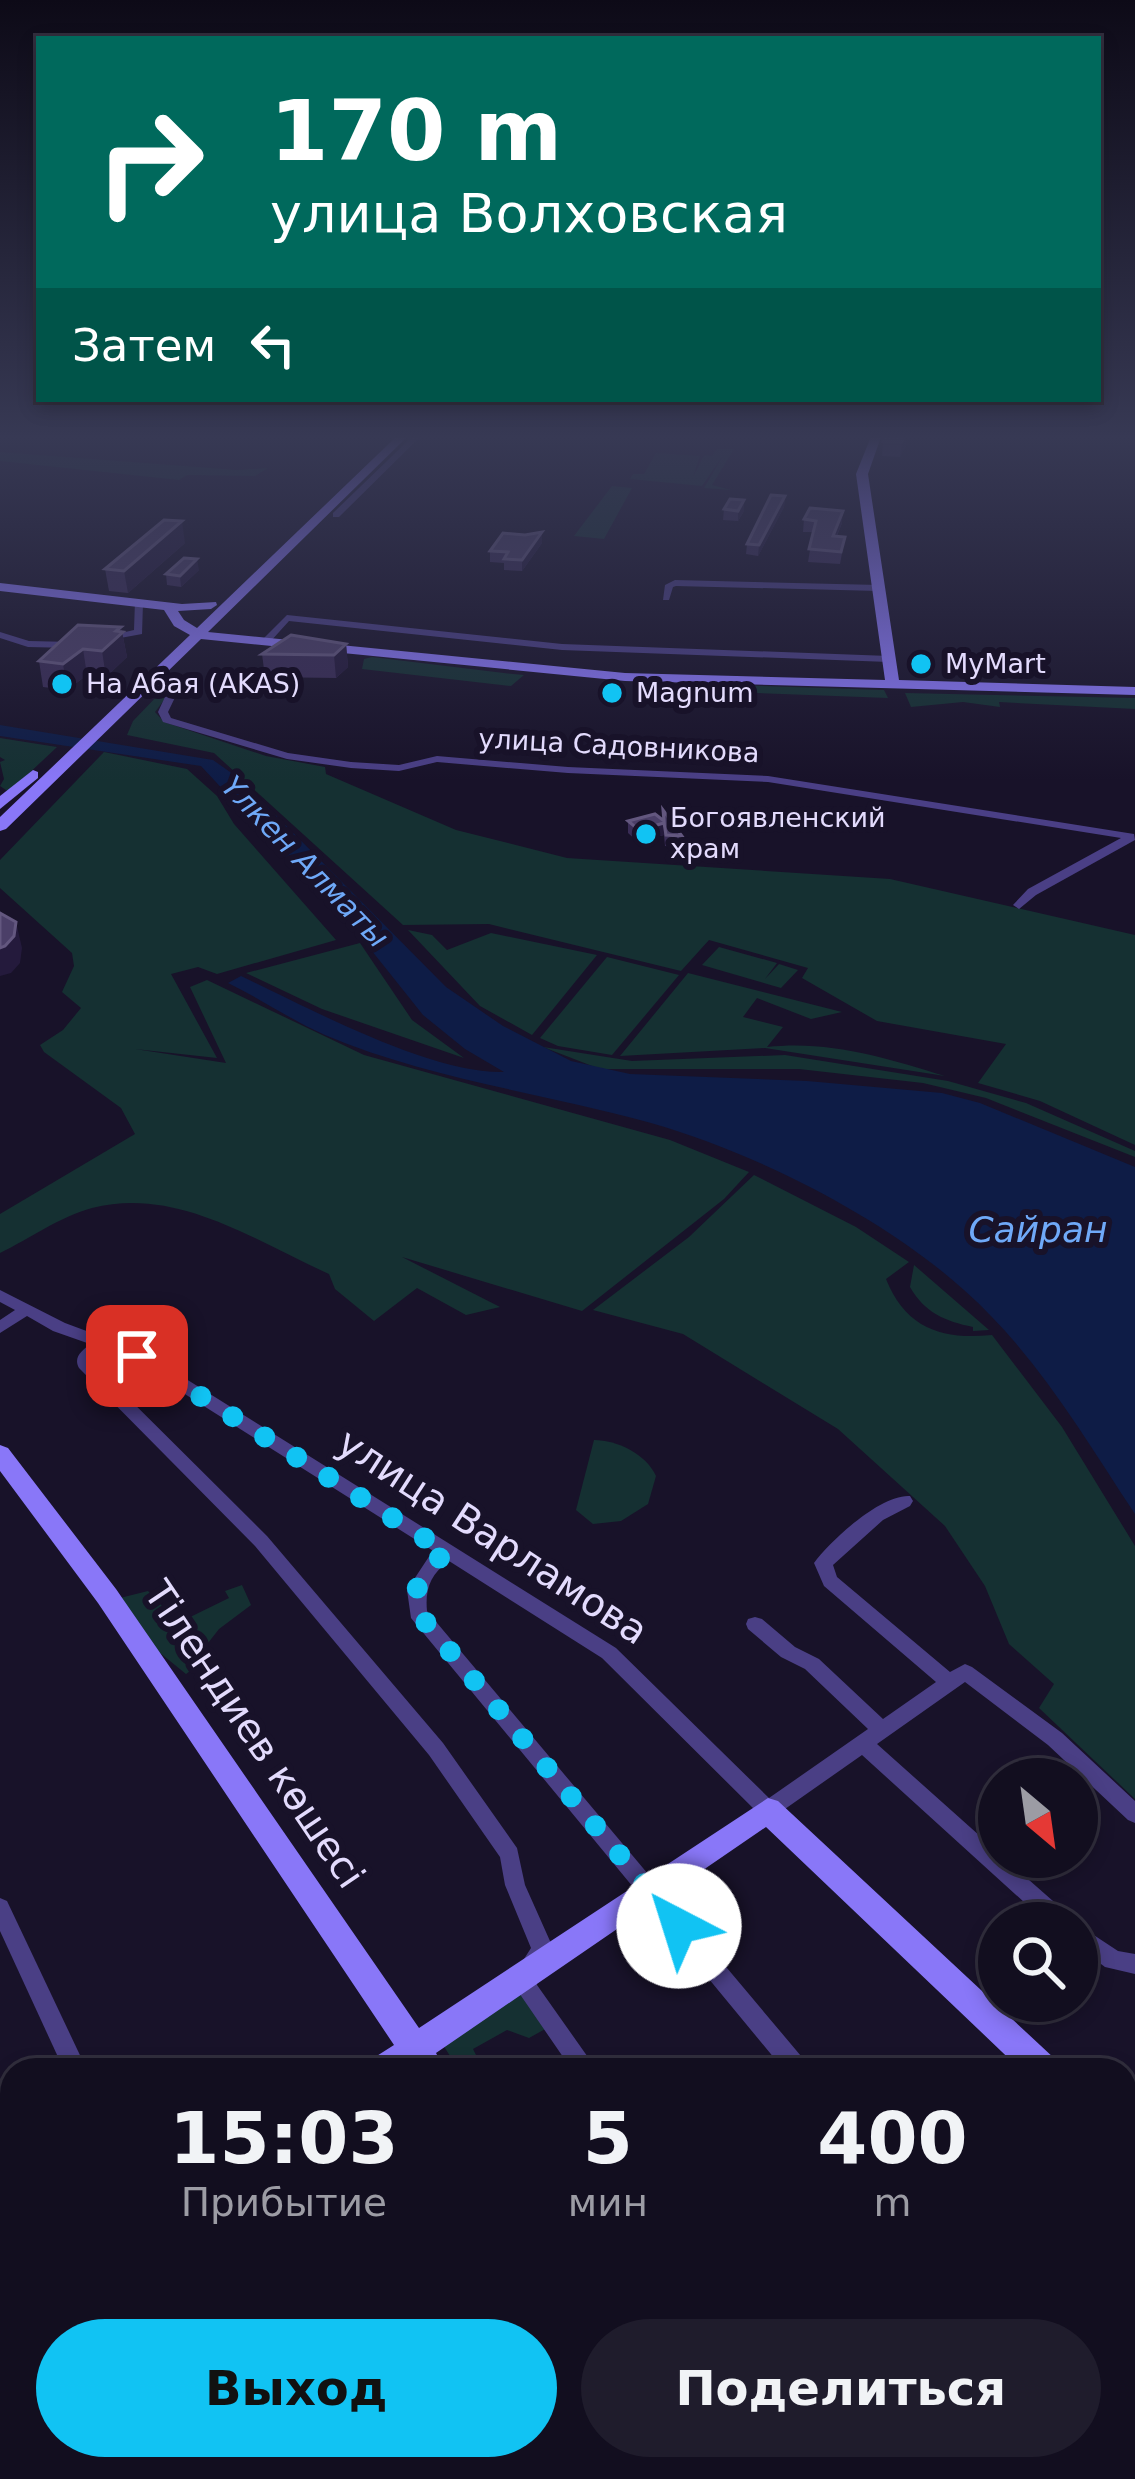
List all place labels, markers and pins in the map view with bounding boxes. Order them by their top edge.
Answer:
place label: MyMart [945,648,1046,679]
marker: MyMart [908,651,934,677]
place label: На Абая (AKAS) [86,668,300,699]
marker: На Абая (AKAS) [49,671,75,697]
place label: Magnum [636,677,754,708]
marker: Magnum [599,680,625,706]
place label: Богоявленский храм [670,802,886,864]
marker: Богоявленский храм [633,821,659,847]
pin [86,1305,188,1407]

